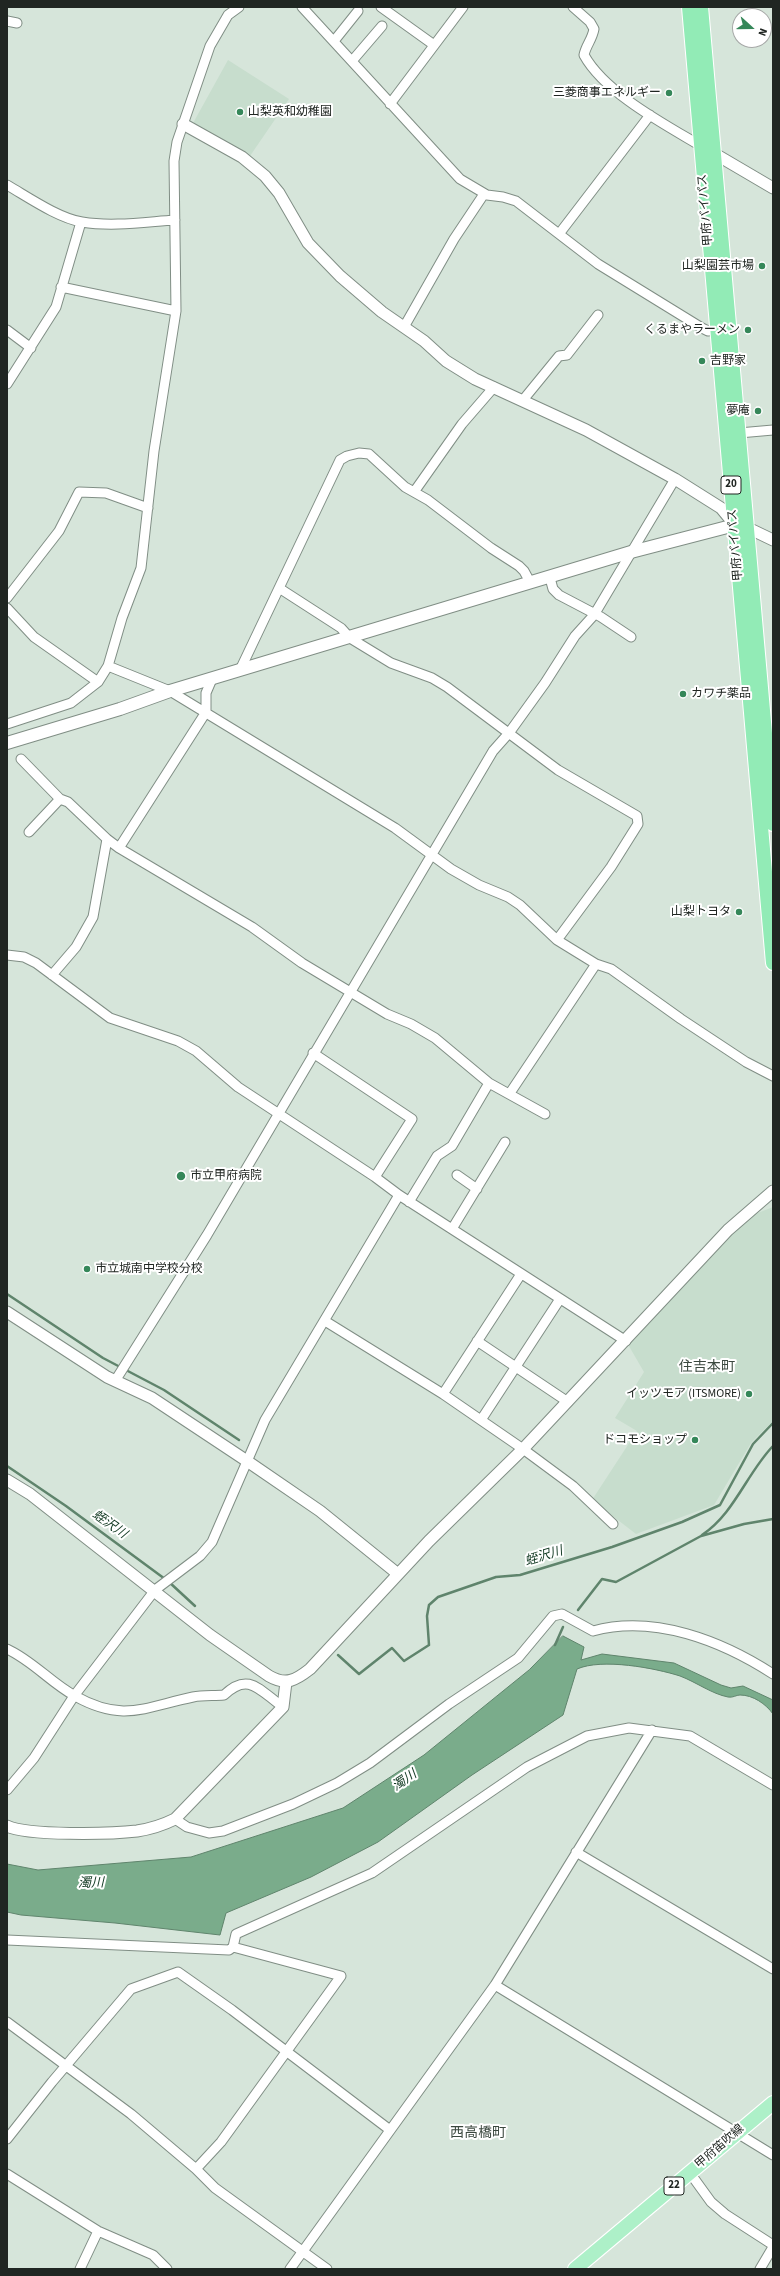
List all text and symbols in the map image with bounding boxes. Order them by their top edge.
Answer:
north arrow [732,8,772,48]
text: N [754,26,771,38]
place label: 三菱商事エネルギー [553,86,661,100]
marker: 三菱商事エネルギー [664,88,674,98]
place label: 山梨英和幼稚園 [248,105,332,119]
marker: 山梨英和幼稚園 [235,107,245,117]
street label: 甲府バイパス [696,174,716,246]
place label: 山梨園芸市場 [682,259,754,273]
marker: 山梨園芸市場 [757,261,767,271]
place label: くるまやラーメン [644,323,740,337]
marker: くるまやラーメン [743,325,753,335]
place label: 吉野家 [710,354,746,368]
marker: 吉野家 [697,356,707,366]
place label: 夢庵 [726,404,750,418]
marker: 夢庵 [753,406,763,416]
road number: 20 [721,476,741,494]
street label: 甲府バイパス [726,509,746,581]
place label: カワチ薬品 [691,687,751,701]
marker: カワチ薬品 [678,689,688,699]
place label: 山梨トヨタ [671,905,731,919]
marker: 山梨トヨタ [734,907,744,917]
place label: 市立甲府病院 [190,1169,262,1183]
marker: 市立甲府病院 [175,1170,187,1182]
place label: 市立城南中学校分校 [95,1262,203,1276]
marker: 市立城南中学校分校 [82,1264,92,1274]
district label: 住吉本町 [679,1360,735,1376]
place label: イッツモア (ITSMORE) [626,1387,741,1401]
marker: イッツモア (ITSMORE) [744,1389,754,1399]
place label: ドコモショップ [603,1433,687,1447]
marker: ドコモショップ [690,1435,700,1445]
water label: 蛭沢川 [89,1507,129,1543]
water label: 蛭沢川 [523,1544,565,1570]
water label: 濁川 [390,1767,420,1795]
water label: 濁川 [78,1876,104,1892]
street label: 甲府笛吹線 [693,2122,747,2172]
district label: 西高橋町 [450,2126,506,2142]
road number: 22 [664,2177,684,2195]

